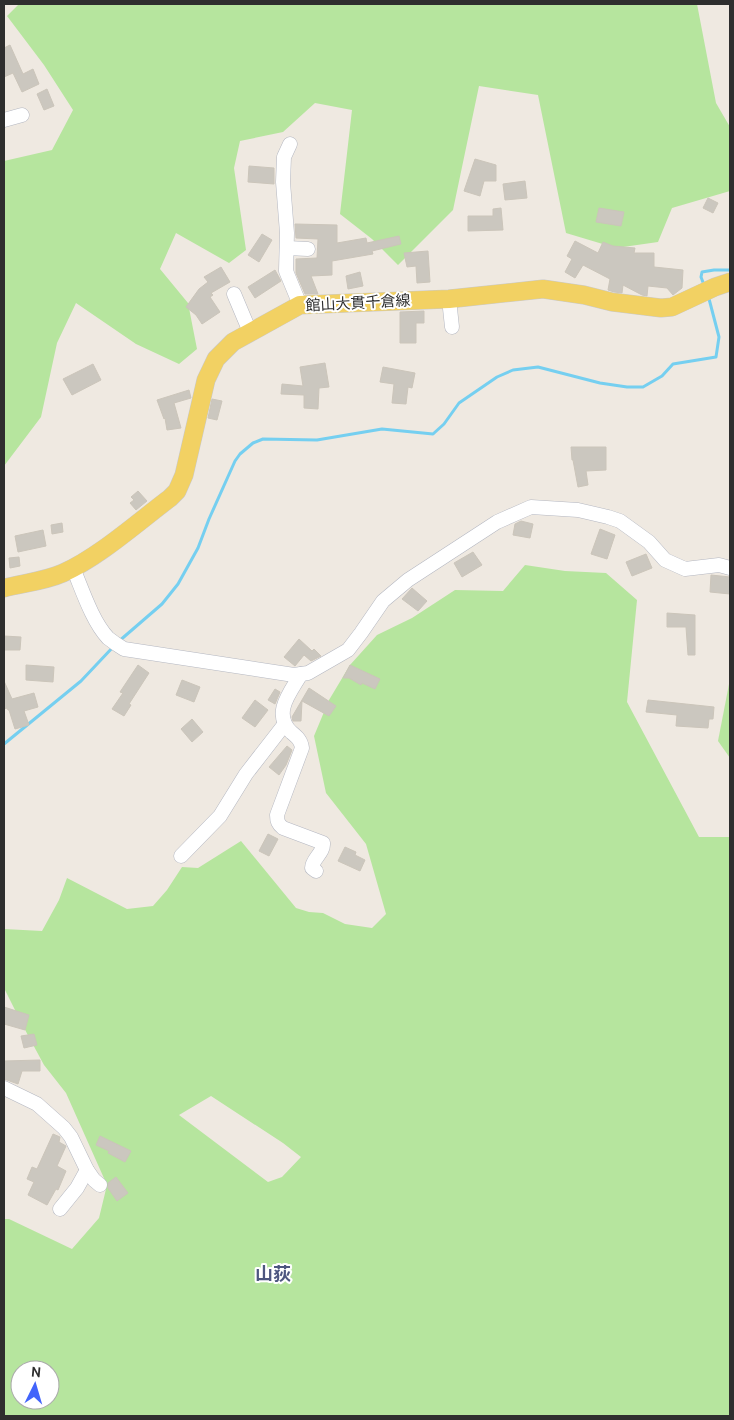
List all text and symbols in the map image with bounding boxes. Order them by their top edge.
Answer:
street label: 館山大貫千倉線 [305,291,411,315]
district label: 山荻 [255,1263,291,1285]
north arrow [10,1360,60,1410]
text: N [30,1363,42,1381]

